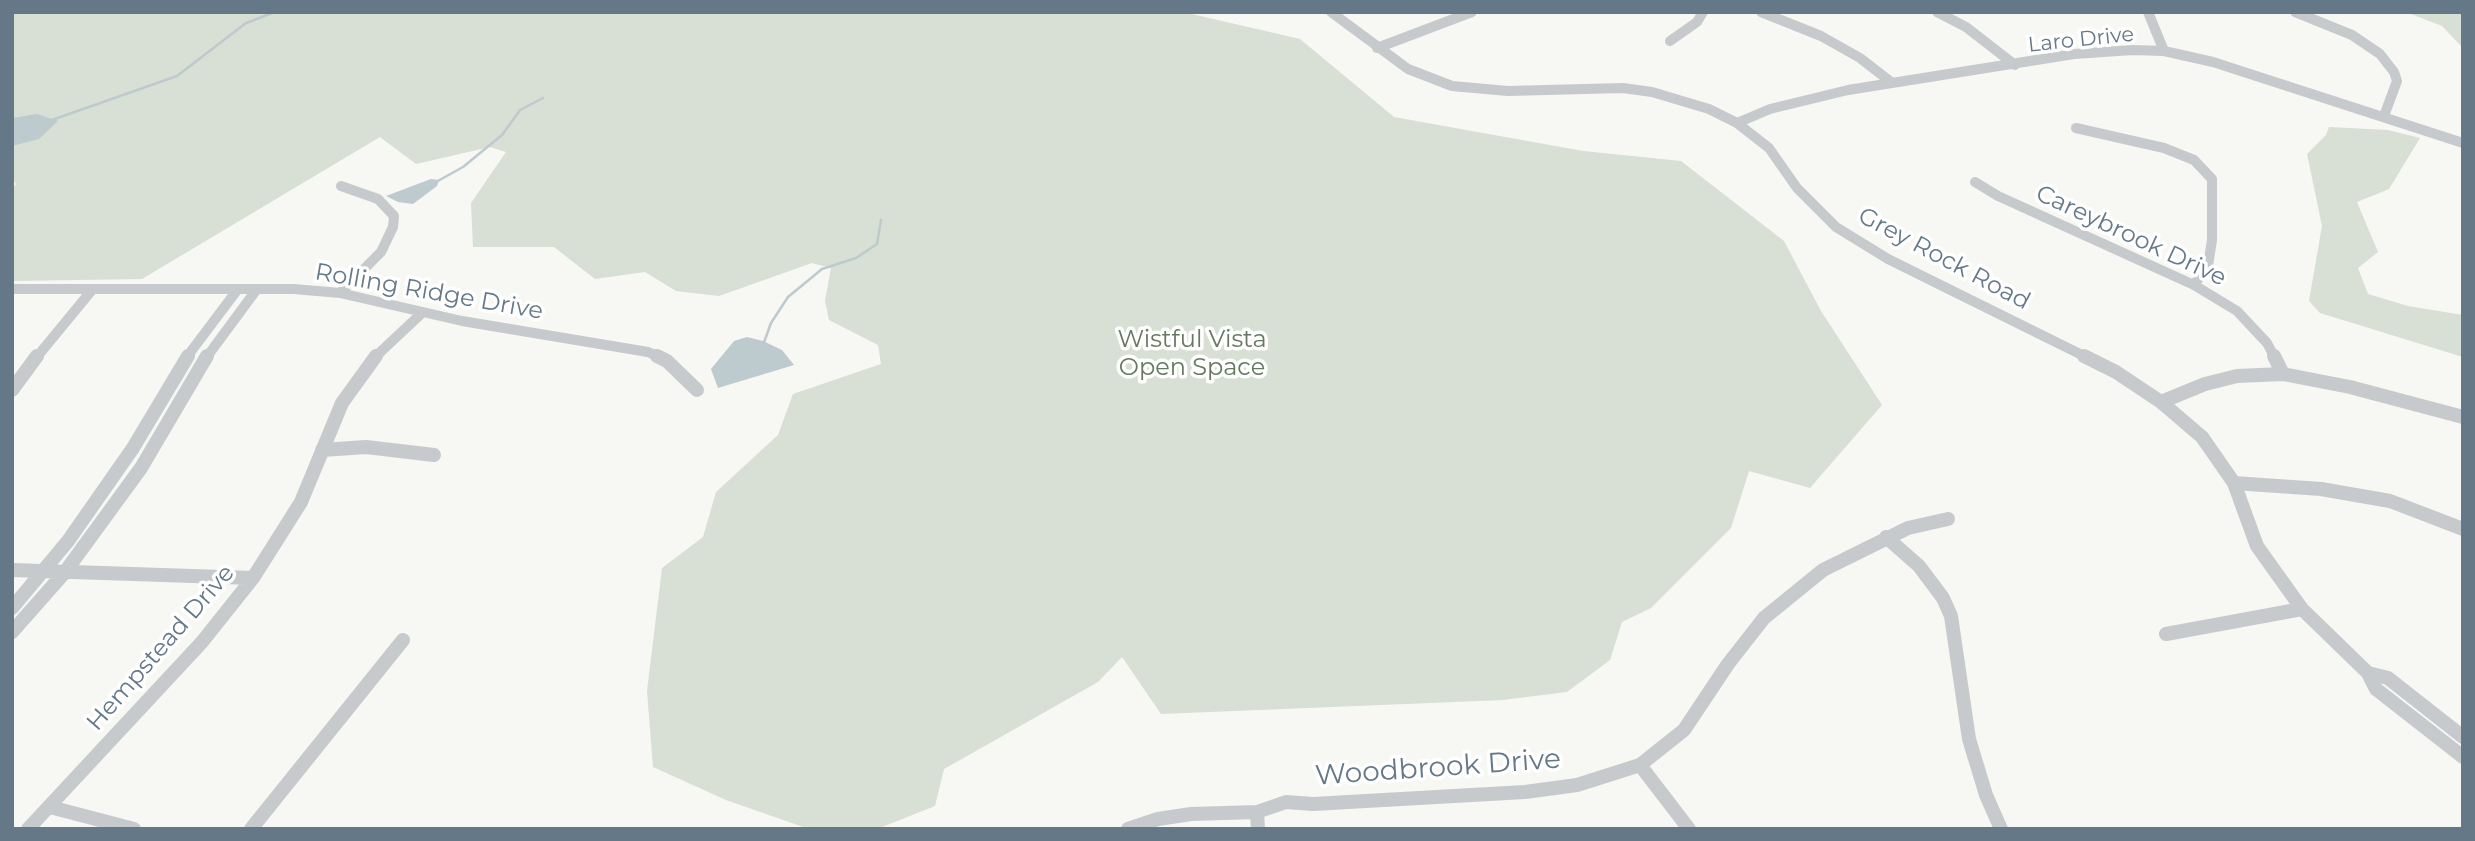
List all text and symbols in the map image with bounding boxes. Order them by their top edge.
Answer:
street label: Laro Drive [2027,22,2135,58]
street label: Careybrook Drive [2031,179,2231,293]
street label: Grey Rock Road [1853,202,2035,316]
street label: Rolling Ridge Drive [313,258,545,326]
park label: Wistful Vista Open Space [1117,326,1267,382]
street label: Hempstead Drive [81,559,241,737]
street label: Woodbrook Drive [1314,743,1562,793]

